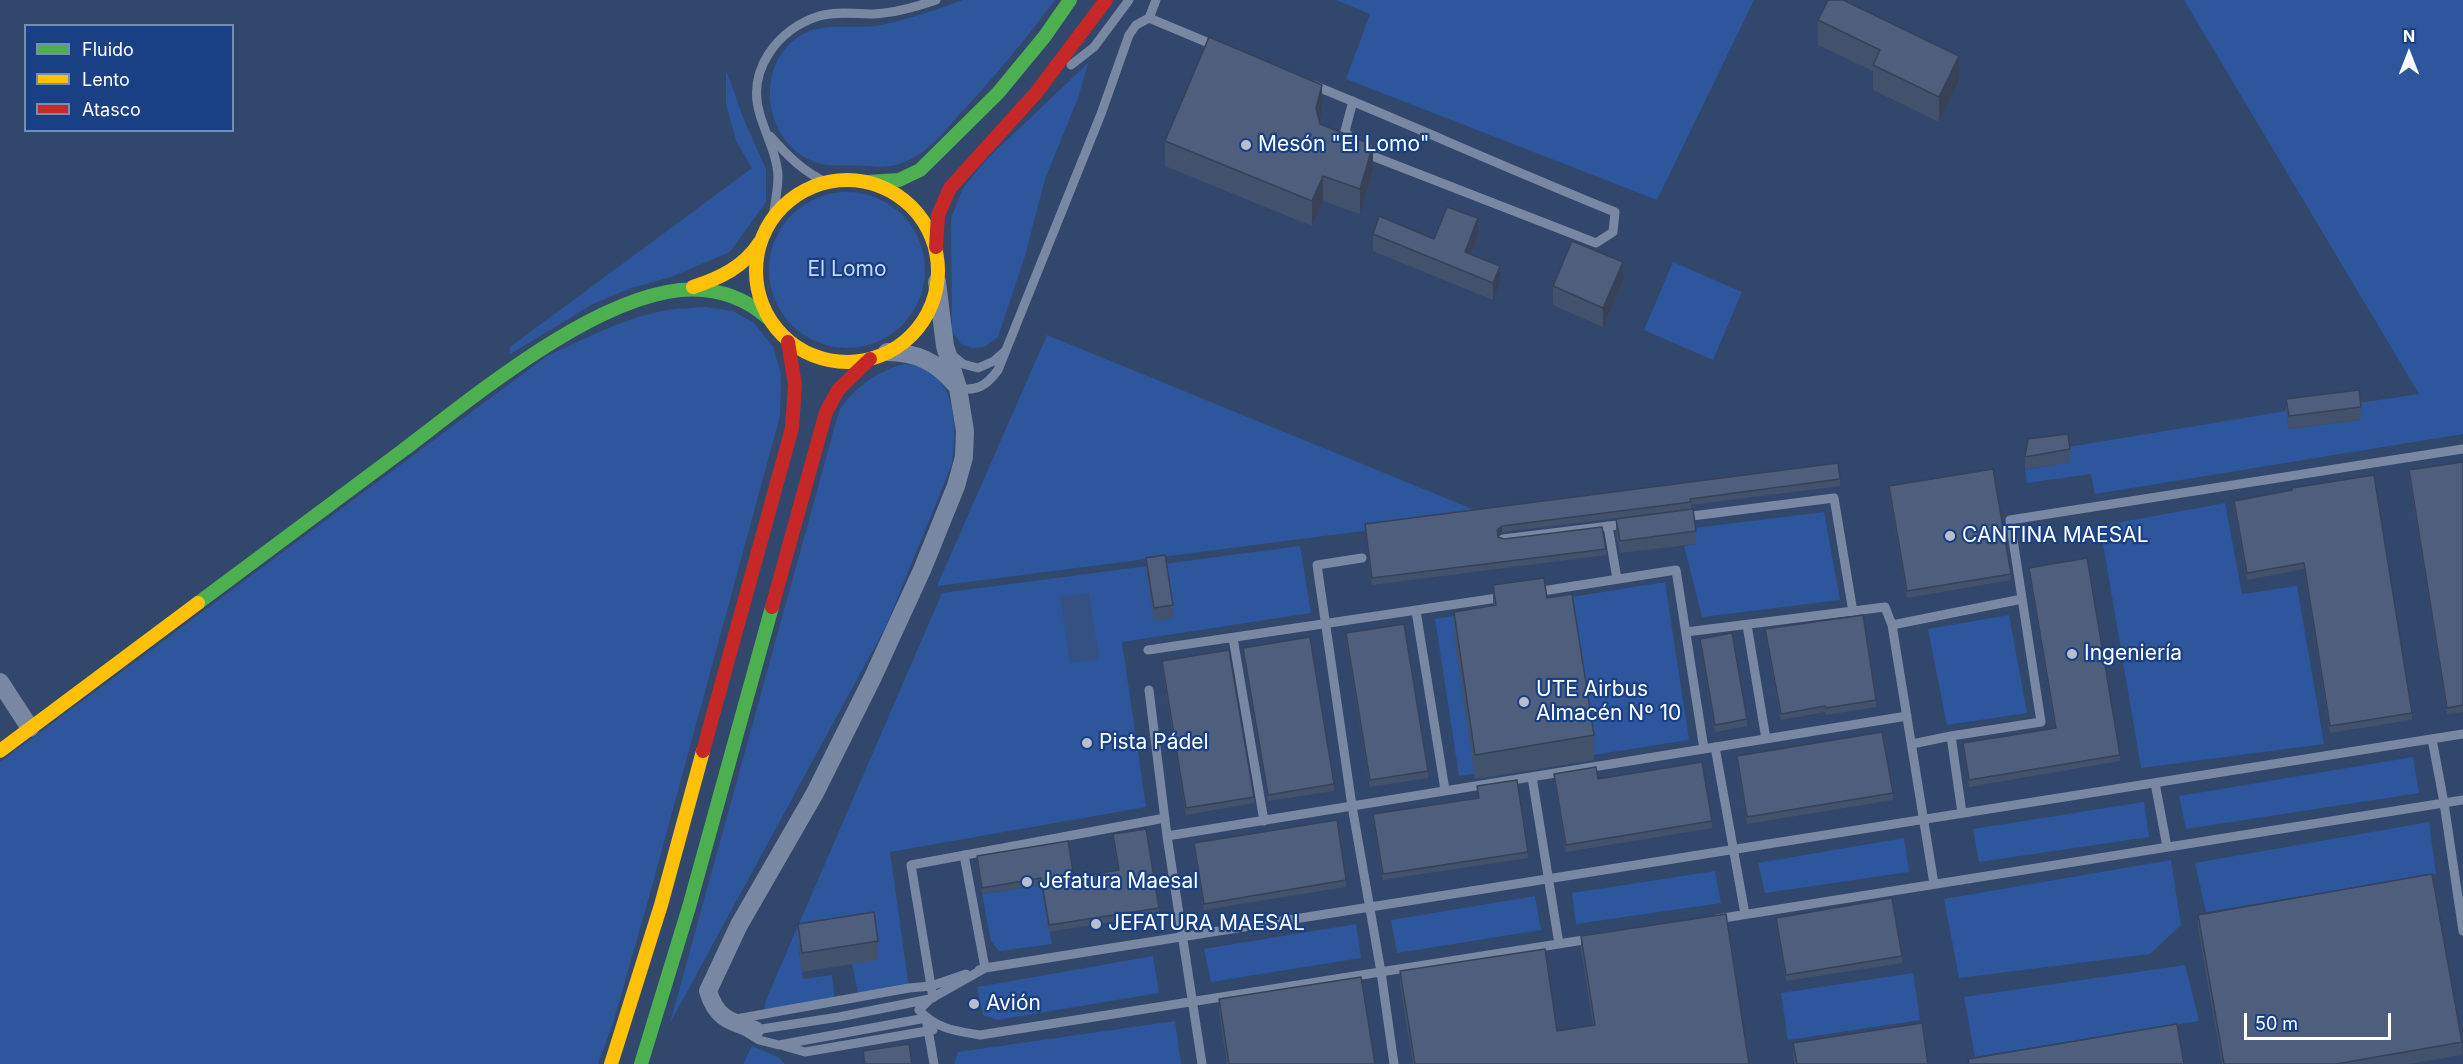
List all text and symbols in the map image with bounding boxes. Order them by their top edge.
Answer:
legend [24,24,234,132]
north arrow [2379,24,2439,84]
text: N [2403,26,2415,46]
text: Fluido [82,39,134,60]
text: Lento [82,69,130,90]
text: Atasco [82,99,141,120]
place label: Mesón "El Lomo" [1258,132,1430,158]
marker: Mesón "El Lomo" [1239,138,1253,152]
park label: El Lomo [807,257,887,283]
place label: CANTINA MAESAL [1962,523,2149,549]
marker: CANTINA MAESAL [1943,529,1957,543]
place label: Ingeniería [2084,641,2182,667]
marker: Ingeniería [2065,647,2079,661]
place label: UTE Airbus Almacén Nº 10 [1536,677,1681,727]
marker: UTE Airbus Almacén Nº 10 [1517,695,1531,709]
place label: Pista Pádel [1099,730,1209,756]
marker: Pista Pádel [1080,736,1094,750]
place label: Jefatura Maesal [1039,869,1198,895]
marker: Jefatura Maesal [1020,875,1034,889]
place label: JEFATURA MAESAL [1108,911,1305,937]
marker: JEFATURA MAESAL [1089,917,1103,931]
place label: Avión [986,991,1041,1017]
marker: Avión [967,997,981,1011]
scale bar [2247,1001,2394,1039]
text: 50 m [2255,1013,2298,1034]

